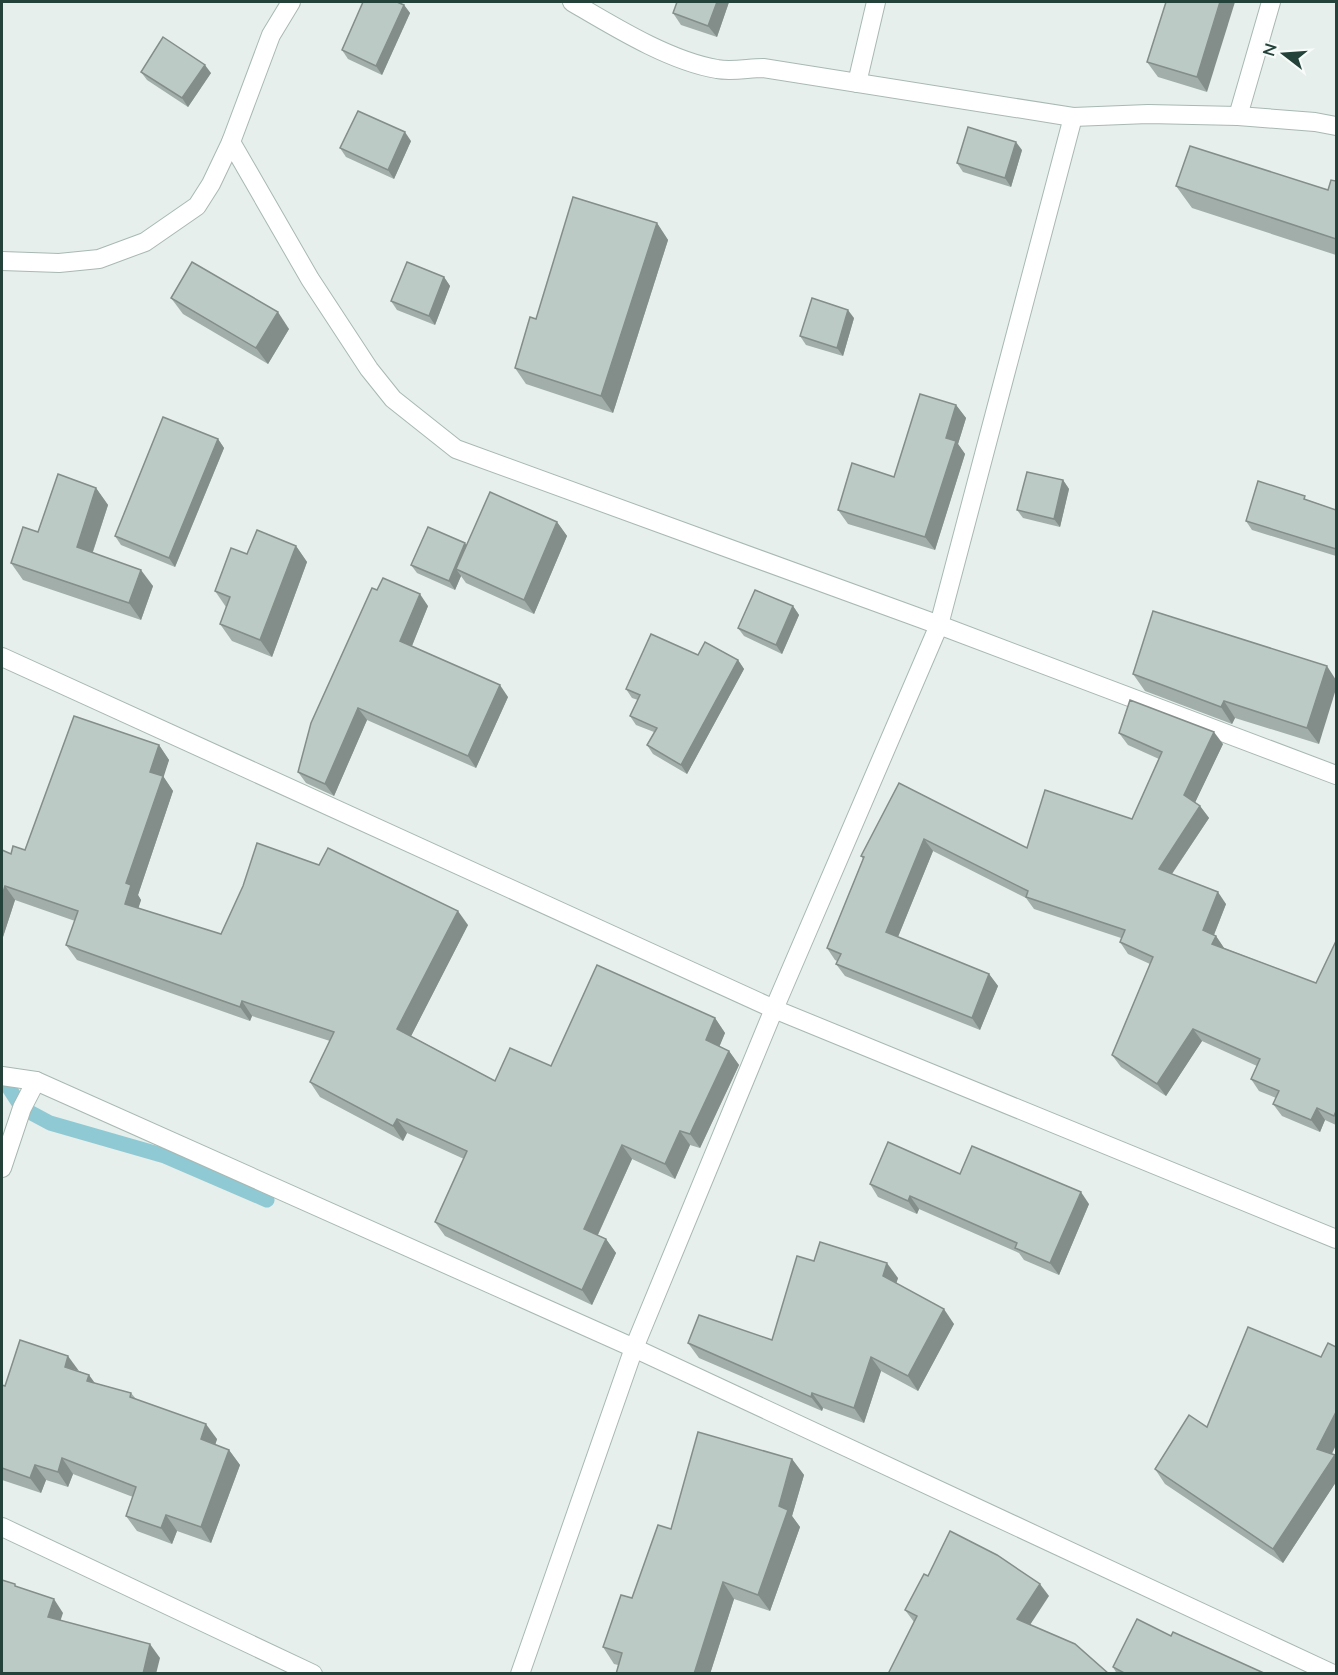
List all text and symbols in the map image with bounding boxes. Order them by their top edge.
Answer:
north arrow [1254,24,1314,84]
text: N [1258,41,1280,58]

